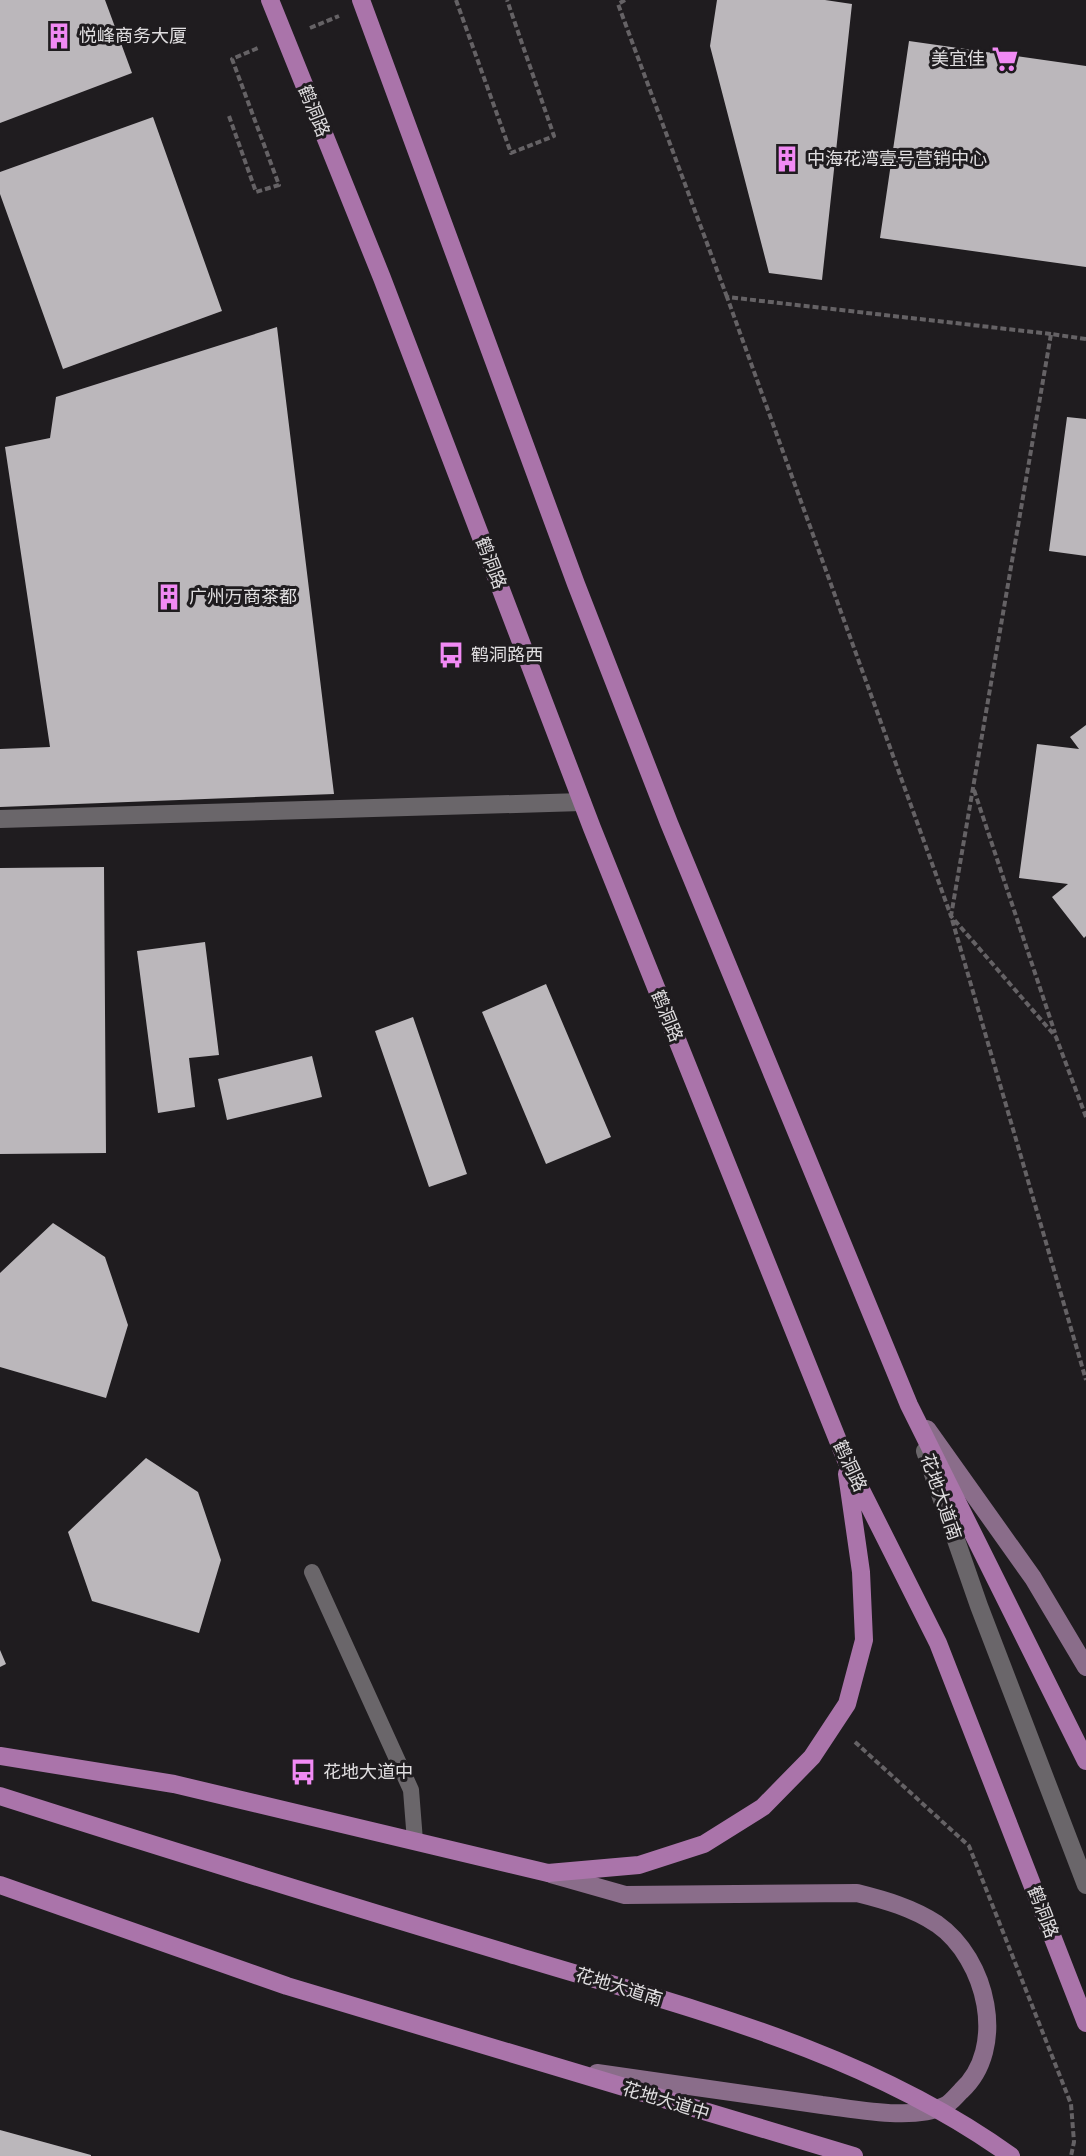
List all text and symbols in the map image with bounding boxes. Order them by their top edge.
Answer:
building icon: 悦峰商务大厦 [44,21,74,51]
place label: 悦峰商务大厦 [79,25,187,47]
supermarket icon: 美宜佳 [990,44,1020,74]
place label: 美宜佳 [931,48,985,70]
street label: 鹤洞路 [294,82,334,140]
building icon: 中海花湾壹号营销中心 [772,144,802,174]
place label: 中海花湾壹号营销中心 [807,148,987,170]
street label: 鹤洞路 [471,534,511,592]
building icon: 广州万商茶都 [154,582,184,612]
place label: 广州万商茶都 [189,586,297,608]
bus stop icon: 鹤洞路西 [436,640,466,670]
place label: 鹤洞路西 [471,644,543,666]
street label: 鹤洞路 [647,987,687,1045]
street label: 鹤洞路 [829,1437,871,1495]
street label: 花地大道南 [916,1451,966,1543]
bus stop icon: 花地大道中 [288,1757,318,1787]
place label: 花地大道中 [323,1761,413,1783]
street label: 鹤洞路 [1023,1883,1063,1941]
street label: 花地大道南 [573,1963,665,2011]
street label: 花地大道中 [620,2077,712,2125]

